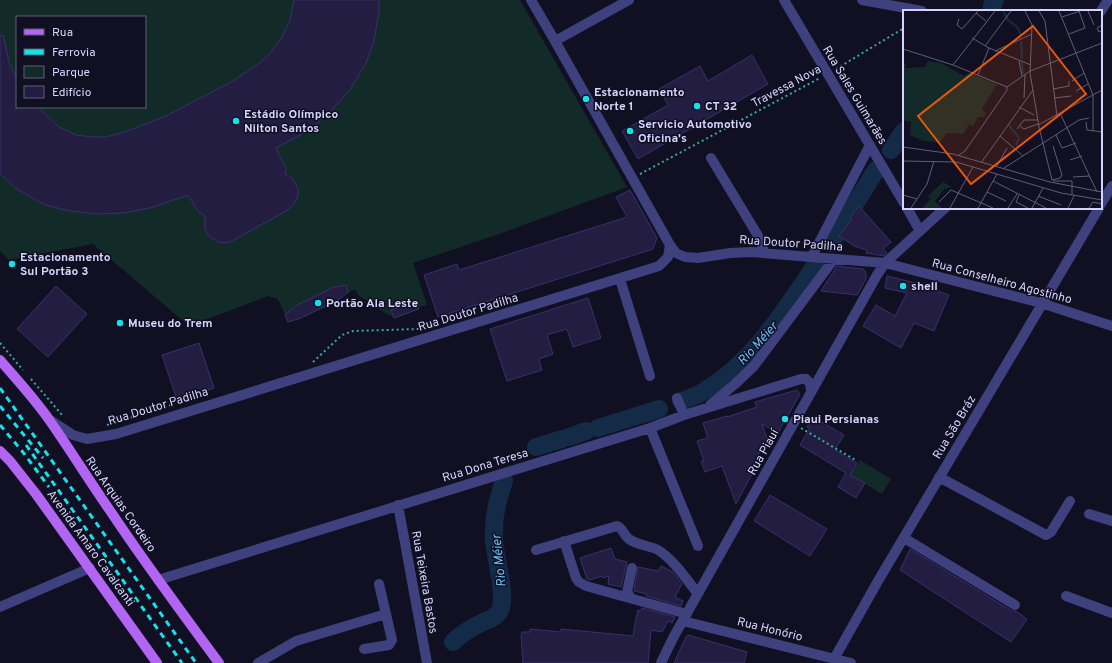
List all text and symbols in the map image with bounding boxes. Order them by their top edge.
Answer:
inset map [903,10,1102,209]
legend [16,16,146,108]
text: Rua [52,25,73,41]
street label: Rua Sales Guimarães [818,43,890,148]
text: Ferrovia [52,45,95,61]
street label: Travessa Nova [749,62,824,112]
text: Parque [52,65,90,81]
text: Edifício [52,85,92,101]
place label: Estacionamento Norte 1 [594,85,685,115]
marker: Estacionamento Norte 1 [581,94,591,104]
place label: CT 32 [705,99,737,115]
marker: CT 32 [692,101,702,111]
place label: Estádio Olímpico Nilton Santos [244,107,338,137]
marker: Estádio Olímpico Nilton Santos [231,116,241,126]
place label: Servicio Automotivo Oficina's [638,117,752,147]
marker: Servicio Automotivo Oficina's [625,126,635,136]
street label: Rua Doutor Padilha [739,232,843,256]
place label: Estacionamento Sul Portão 3 [20,250,111,280]
street label: Rua Conselheiro Agostinho [930,256,1074,308]
marker: Estacionamento Sul Portão 3 [7,259,17,269]
place label: shell [911,279,938,295]
marker: shell [898,281,908,291]
street label: Rua Doutor Padilha [416,290,520,336]
place label: Portão Ala Leste [326,296,418,312]
marker: Portão Ala Leste [313,298,323,308]
place label: Museu do Trem [128,316,213,332]
marker: Museu do Trem [115,318,125,328]
water label: Rio Méier [735,319,783,369]
street label: Rua Doutor Padilha [106,384,210,430]
street label: Rua São Bráz [930,393,980,462]
place label: Piaui Persianas [793,412,879,428]
marker: Piaui Persianas [780,414,790,424]
street label: Rua Piauí [745,426,784,478]
street label: Rua Dona Teresa [440,445,530,487]
street label: Rua Arquias Cordeiro [81,454,159,556]
street label: Avenida Amaro Cavalcanti [43,487,138,610]
street label: Rua Teixeira Bastos [407,530,441,635]
water label: Rio Méier [489,533,511,588]
street label: Rua Honório [735,614,804,646]

